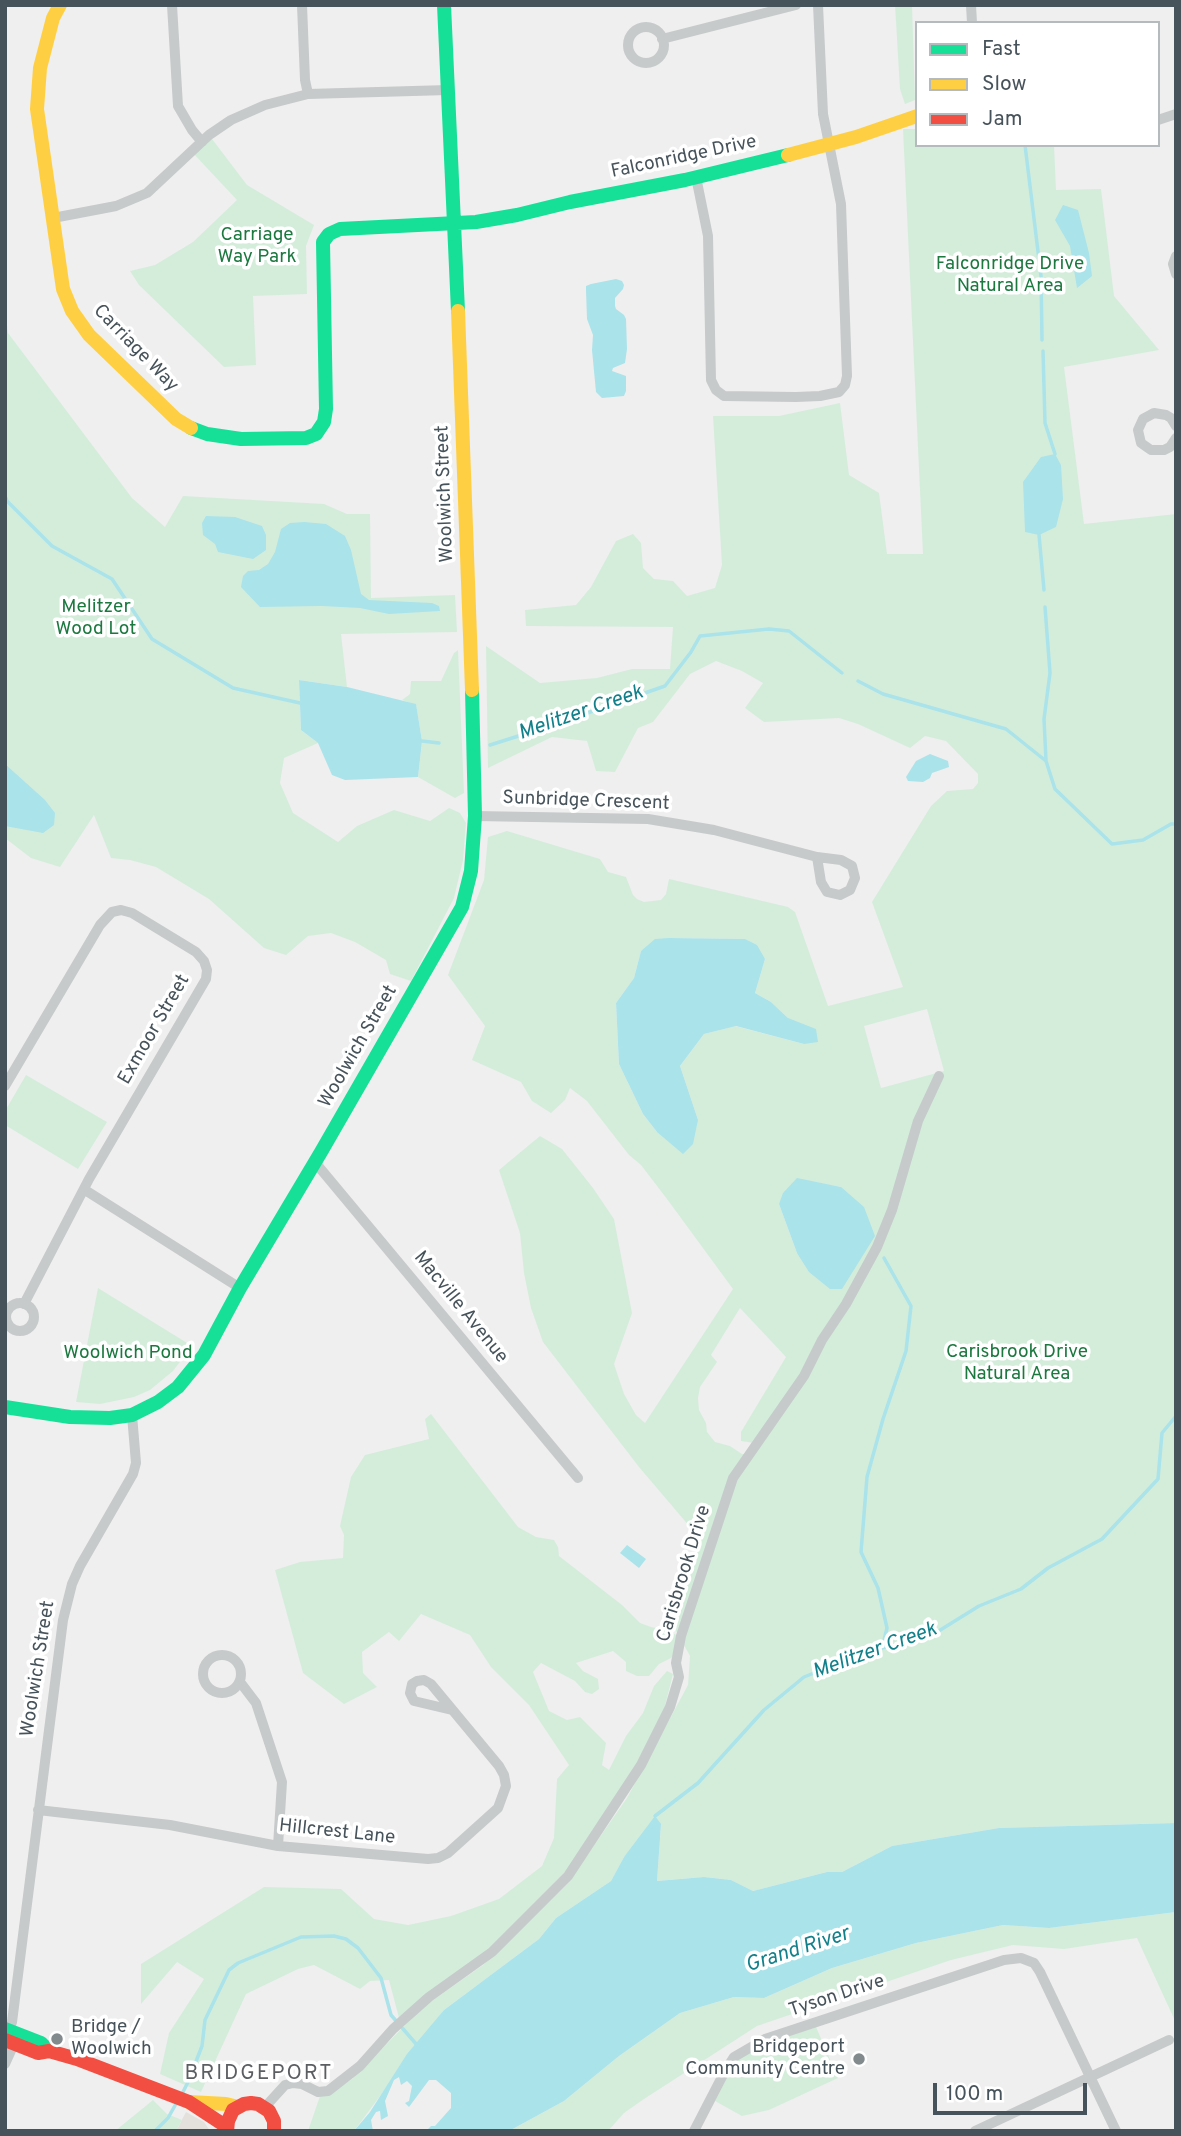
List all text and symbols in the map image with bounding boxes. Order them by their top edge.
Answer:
legend [915,21,1160,147]
text: Fast [982,36,1021,63]
text: Slow [982,71,1027,98]
text: Jam [982,106,1023,133]
street label: Falconridge Drive [609,131,759,185]
park label: Carriage Way Park [217,225,297,269]
park label: Falconridge Drive Natural Area [936,254,1084,298]
street label: Carriage Way [88,300,182,398]
street label: Woolwich Street [432,425,460,563]
park label: Melitzer Wood Lot [56,597,136,641]
water label: Melitzer Creek [515,681,647,747]
street label: Sunbridge Crescent [502,788,670,816]
street label: Exmoor Street [114,971,196,1089]
street label: Woolwich Street [315,982,403,1112]
street label: Macville Avenue [408,1247,512,1369]
park label: Carisbrook Drive Natural Area [946,1342,1088,1386]
park label: Woolwich Pond [63,1343,193,1365]
street label: Carisbrook Drive [653,1503,717,1645]
street label: Woolwich Street [17,1599,61,1739]
water label: Melitzer Creek [809,1618,941,1686]
street label: Hillcrest Lane [278,1816,396,1850]
water label: Grand River [743,1922,853,1980]
street label: Tyson Drive [786,1971,888,2023]
place label: Bridge / Woolwich [71,2017,152,2061]
marker: Bridge / Woolwich [49,2031,65,2047]
place label: Bridgeport Community Centre [685,2037,845,2081]
marker: Bridgeport Community Centre [851,2051,867,2067]
district label: BRIDGEPORT [186,2062,332,2088]
scale bar [936,2070,1090,2114]
text: 100 m [946,2081,1003,2108]

